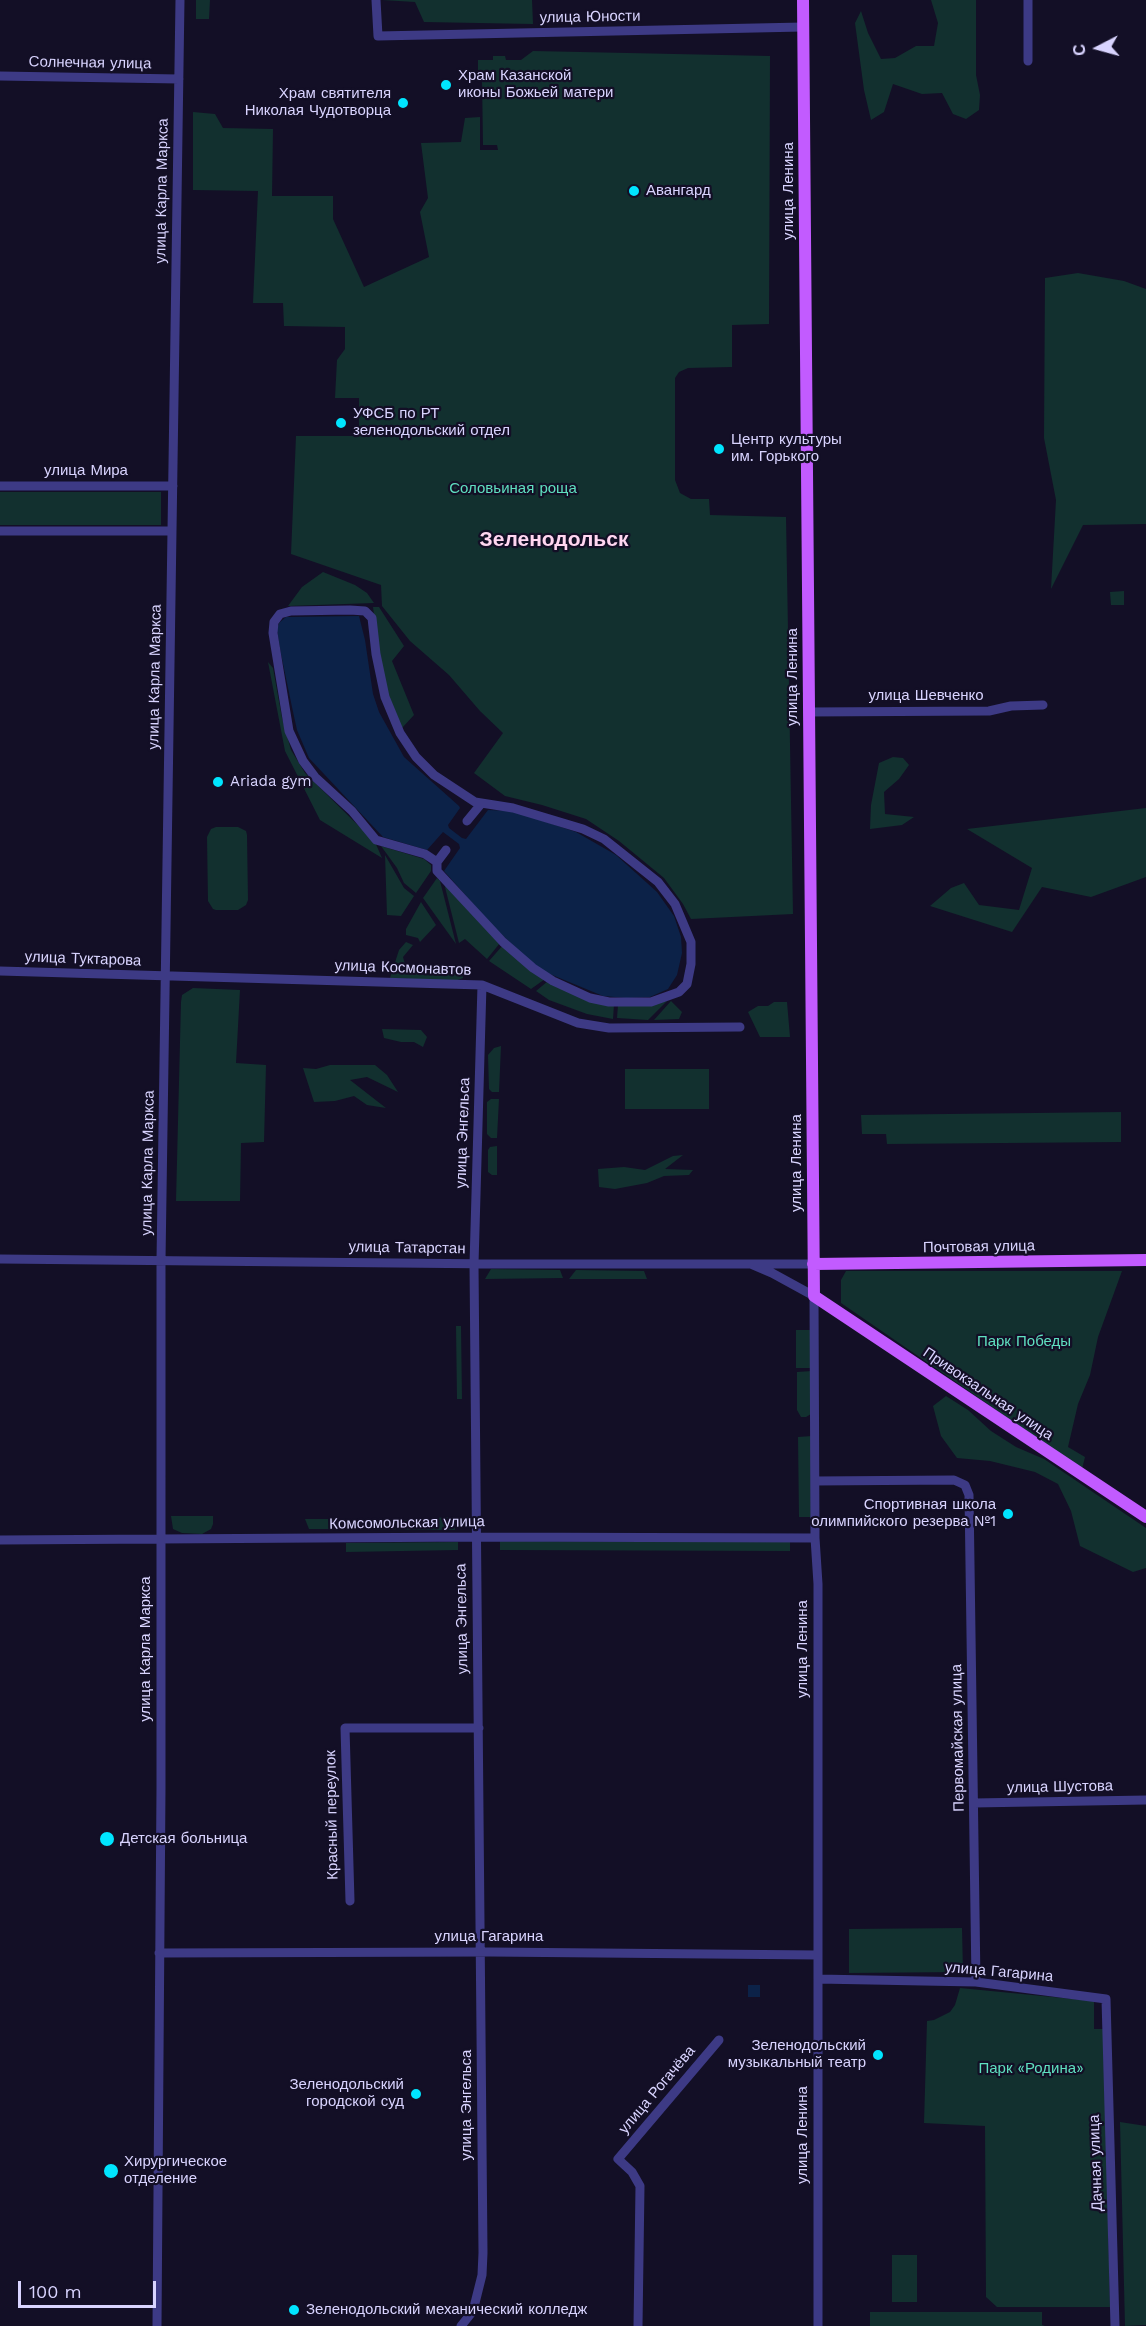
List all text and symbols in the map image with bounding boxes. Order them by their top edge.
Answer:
street label: улица Юности [539,7,641,27]
north arrow [1068,18,1128,78]
text: С [1070,43,1090,57]
street label: Солнечная улица [29,53,151,73]
place label: Храм Казанской иконы Божьей матери [458,67,613,102]
marker: Храм Казанской иконы Божьей матери [439,78,453,92]
place label: Храм святителя Николая Чудотворца [245,85,391,120]
marker: Храм святителя Николая Чудотворца [396,96,410,110]
street label: улица Карла Маркса [152,118,172,264]
street label: улица Ленина [780,142,798,240]
place label: Авангард [646,182,711,200]
marker: Авангард [627,184,641,198]
place label: УФСБ по РТ зеленодольский отдел [353,405,510,440]
marker: УФСБ по РТ зеленодольский отдел [334,416,348,430]
place label: Центр культуры им. Горького [731,431,842,466]
marker: Центр культуры им. Горького [712,442,726,456]
street label: улица Мира [44,462,128,480]
park label: Соловьиная роща [449,480,577,498]
district label: Зеленодольск [480,527,628,553]
street label: улица Карла Маркса [145,604,165,750]
street label: улица Ленина [784,628,802,726]
street label: улица Шевченко [868,687,984,705]
place label: Ariada gym [230,773,312,791]
marker: Ariada gym [211,775,225,789]
street label: улица Туктарова [24,948,142,970]
street label: улица Космонавтов [334,957,472,979]
street label: улица Энгельса [452,1077,474,1189]
street label: улица Карла Маркса [138,1090,158,1236]
street label: улица Ленина [788,1114,806,1212]
street label: Почтовая улица [923,1237,1035,1257]
street label: улица Татарстан [348,1238,466,1258]
park label: Парк Победы [977,1333,1071,1351]
street label: Привокзальная улица [919,1344,1057,1444]
place label: Спортивная школа олимпийского резерва №1 [811,1496,996,1531]
marker: Спортивная школа олимпийского резерва №1 [1001,1507,1015,1521]
street label: Комсомольская улица [329,1513,485,1533]
street label: улица Энгельса [452,1563,472,1675]
street label: улица Карла Маркса [137,1576,155,1722]
street label: улица Ленина [794,1600,812,1698]
street label: Первомайская улица [948,1664,968,1812]
street label: Красный переулок [322,1750,342,1880]
street label: улица Шустова [1007,1777,1113,1797]
marker: Детская больница [98,1830,116,1848]
place label: Детская больница [120,1830,247,1848]
street label: улица Гагарина [435,1928,543,1946]
street label: улица Гагарина [944,1958,1054,1986]
place label: Зеленодольский музыкальный театр [728,2037,866,2072]
street label: улица Рогачёва [615,2042,699,2138]
marker: Зеленодольский музыкальный театр [871,2048,885,2062]
street label: улица Энгельса [458,2050,476,2160]
park label: Парк «Родина» [978,2060,1084,2078]
place label: Зеленодольский городской суд [290,2076,404,2111]
street label: улица Ленина [794,2086,812,2184]
marker: Зеленодольский городской суд [409,2087,423,2101]
street label: Дачная улица [1085,2114,1107,2212]
place label: Хирургическое отделение [124,2153,227,2188]
marker: Хирургическое отделение [102,2162,120,2180]
scale bar [21,2269,159,2307]
text: 100 m [29,2281,82,2302]
place label: Зеленодольский механический колледж [306,2301,587,2319]
marker: Зеленодольский механический колледж [287,2303,301,2317]

